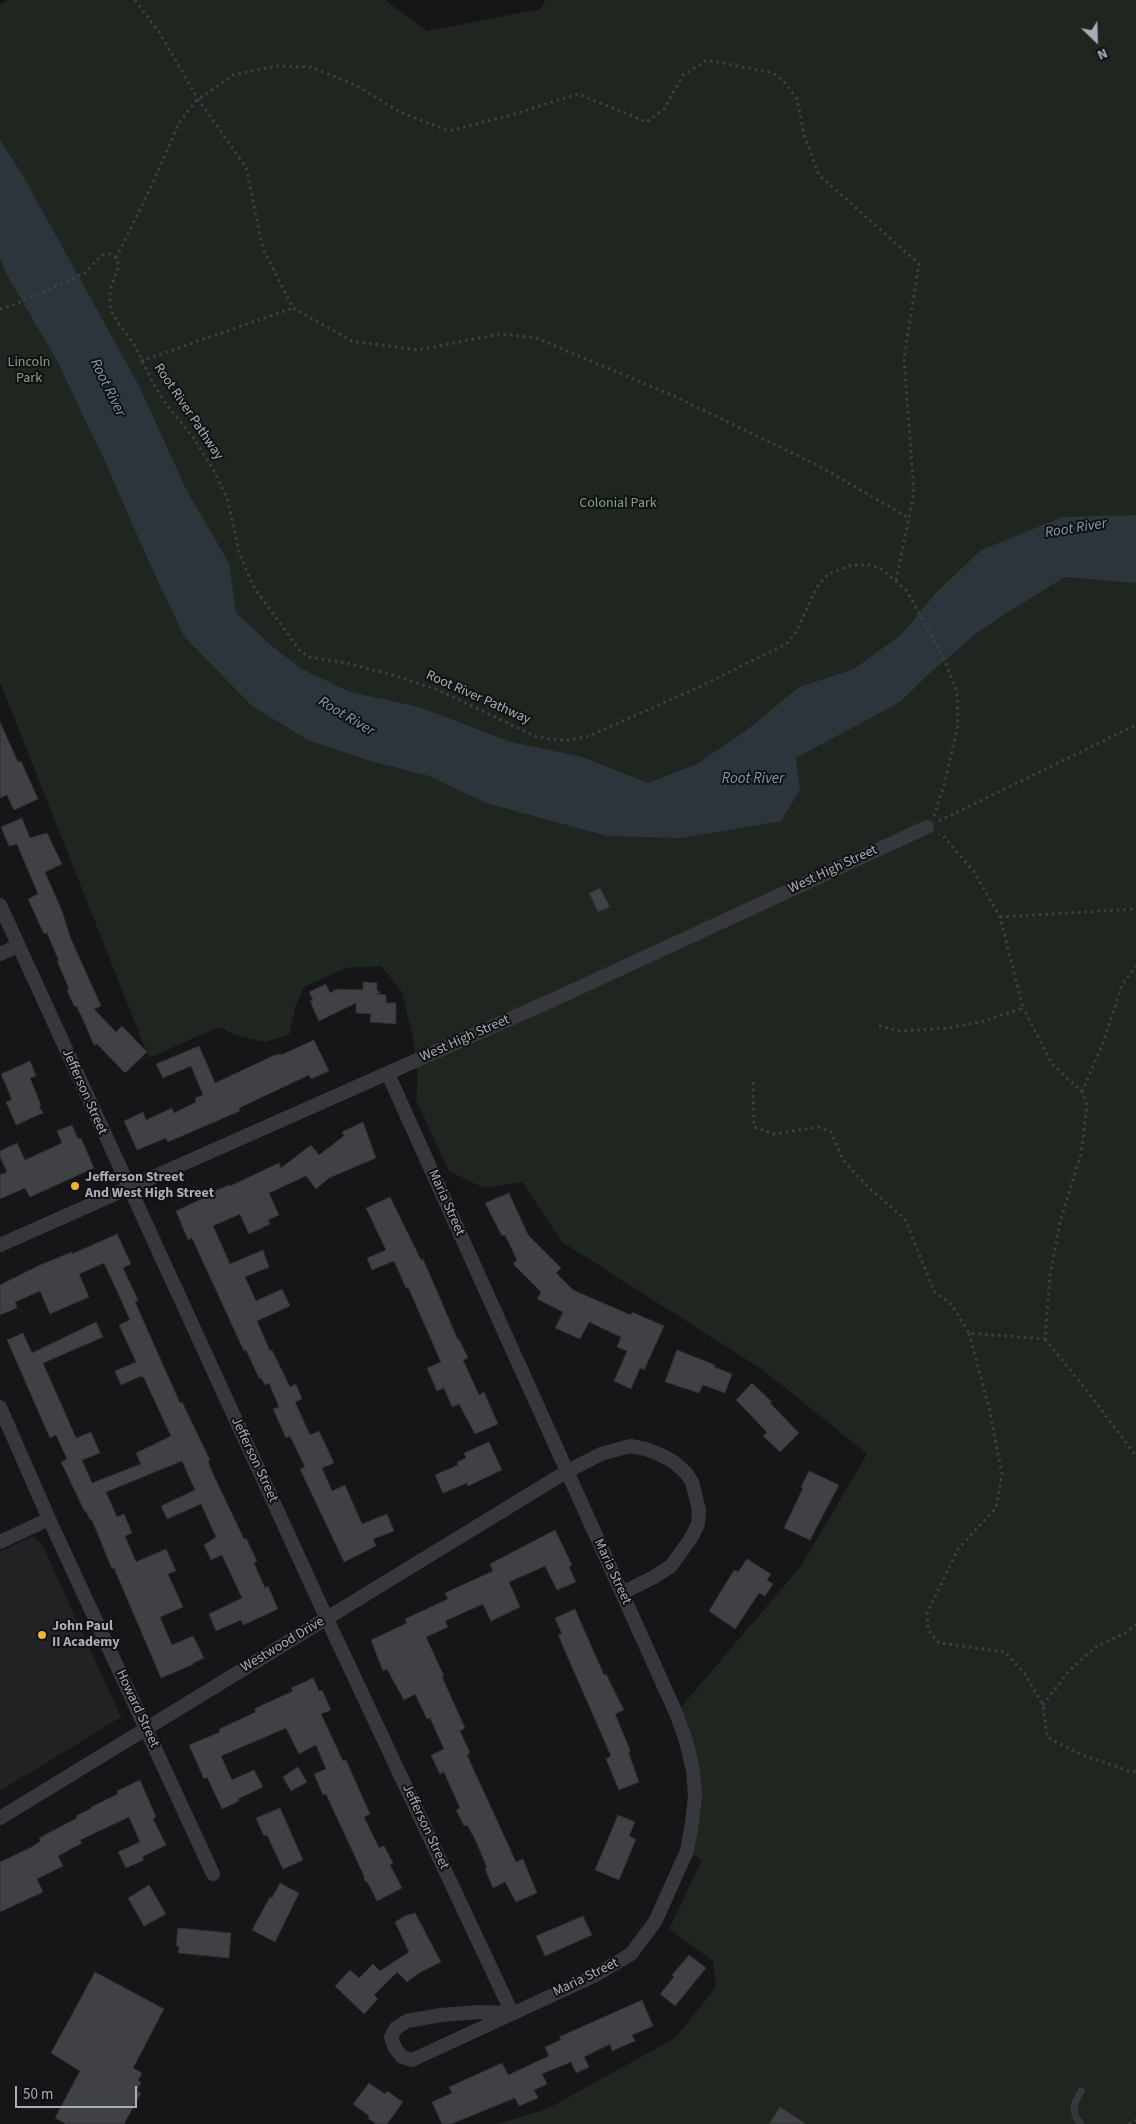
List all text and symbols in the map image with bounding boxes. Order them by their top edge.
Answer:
north arrow [1071,15,1121,65]
text: N [1094,43,1110,65]
park label: Lincoln Park [8,355,50,388]
water label: Root River [85,356,129,420]
street label: Root River Pathway [149,361,227,463]
park label: Colonial Park [579,496,657,512]
water label: Root River [1044,515,1108,543]
street label: Root River Pathway [423,667,533,729]
water label: Root River [315,693,377,741]
water label: Root River [722,771,784,789]
street label: West High Street [786,842,880,898]
street label: West High Street [418,1012,512,1066]
street label: Jefferson Street [58,1046,110,1138]
street label: Maria Street [424,1167,468,1239]
place label: Jefferson Street And West High Street [85,1170,214,1202]
marker: Jefferson Street And West High Street [69,1180,81,1192]
street label: Jefferson Street [227,1415,281,1505]
street label: Maria Street [589,1537,635,1607]
street label: Westwood Drive [238,1613,328,1677]
place label: John Paul II Academy [52,1619,120,1651]
marker: John Paul II Academy [36,1629,48,1641]
street label: Howard Street [112,1667,162,1751]
street label: Jefferson Street [398,1782,452,1872]
street label: Maria Street [551,1955,621,2001]
scale bar [18,2076,140,2108]
text: 50 m [23,2084,53,2105]

